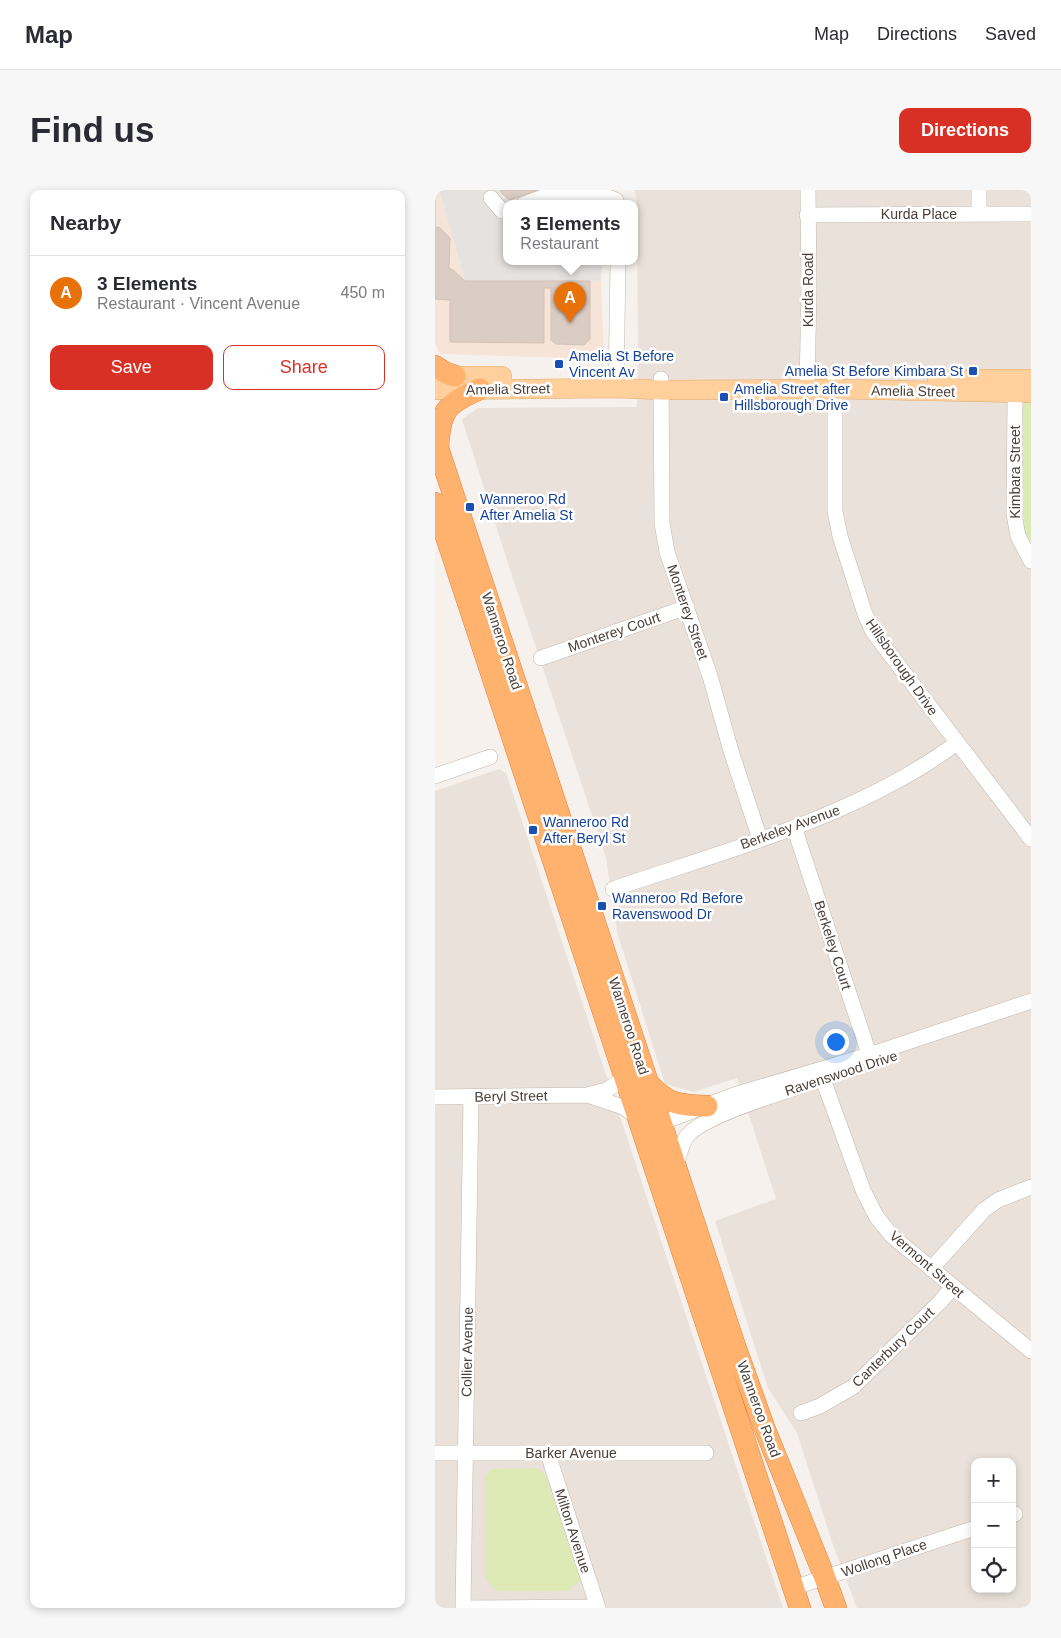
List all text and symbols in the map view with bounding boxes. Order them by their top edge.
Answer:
text: Map [25,21,73,48]
text: Map [814,24,849,44]
text: Directions [877,24,957,44]
text: Saved [985,24,1036,44]
button: Directions [899,108,1031,153]
text: Find us [30,110,154,149]
popup [503,200,638,265]
street label: Kurda Place [881,206,957,222]
text: Nearby [50,211,121,234]
text: 3 Elements [520,213,621,234]
text: Restaurant [520,235,599,252]
street label: Kurda Road [800,253,816,327]
text: 3 Elements [97,273,197,294]
pin: A [554,282,586,323]
text: A [60,284,72,301]
text: 450 m [341,284,385,301]
text: Restaurant · Vincent Avenue [97,295,300,312]
button: Save [50,345,213,390]
button: Share [223,345,385,390]
place label: Amelia St Before Vincent Av [569,348,674,380]
marker: Amelia St Before Vincent Av [553,358,565,370]
place label: Amelia St Before Kimbara St [785,363,963,379]
marker: Amelia St Before Kimbara St [967,365,979,377]
street label: Amelia Street [466,380,550,398]
place label: Amelia Street after Hillsborough Drive [734,381,850,413]
street label: Amelia Street [871,382,955,400]
marker: Amelia Street after Hillsborough Drive [718,391,730,403]
street label: Kimbara Street [1007,425,1023,519]
place label: Wanneroo Rd After Amelia St [480,491,573,523]
marker: Wanneroo Rd After Amelia St [464,501,476,513]
street label: Monterey Street [664,562,712,662]
street label: Wanneroo Road [479,590,525,692]
street label: Monterey Court [566,609,662,655]
street label: Hillsborough Drive [863,616,941,719]
street label: Berkeley Avenue [738,801,842,852]
place label: Wanneroo Rd After Beryl St [543,814,629,846]
marker: Wanneroo Rd After Beryl St [527,824,539,836]
place label: Wanneroo Rd Before Ravenswood Dr [612,890,743,922]
street label: Berkeley Court [811,898,855,992]
marker: Wanneroo Rd Before Ravenswood Dr [596,900,608,912]
street label: Wanneroo Road [606,975,652,1077]
your location [823,1029,849,1055]
street label: Ravenswood Drive [783,1047,900,1099]
street label: Beryl Street [474,1087,548,1105]
street label: Vermont Street [887,1227,968,1301]
street label: Canterbury Court [849,1304,937,1390]
street label: Collier Avenue [458,1307,476,1397]
street label: Wanneroo Road [734,1359,784,1459]
street label: Barker Avenue [525,1445,617,1461]
map controls [971,1458,1016,1593]
button: + [971,1458,1016,1503]
street label: Milton Avenue [552,1487,594,1575]
button: − [971,1503,1016,1548]
street label: Wollong Place [839,1536,929,1580]
button: locate [971,1548,1016,1593]

